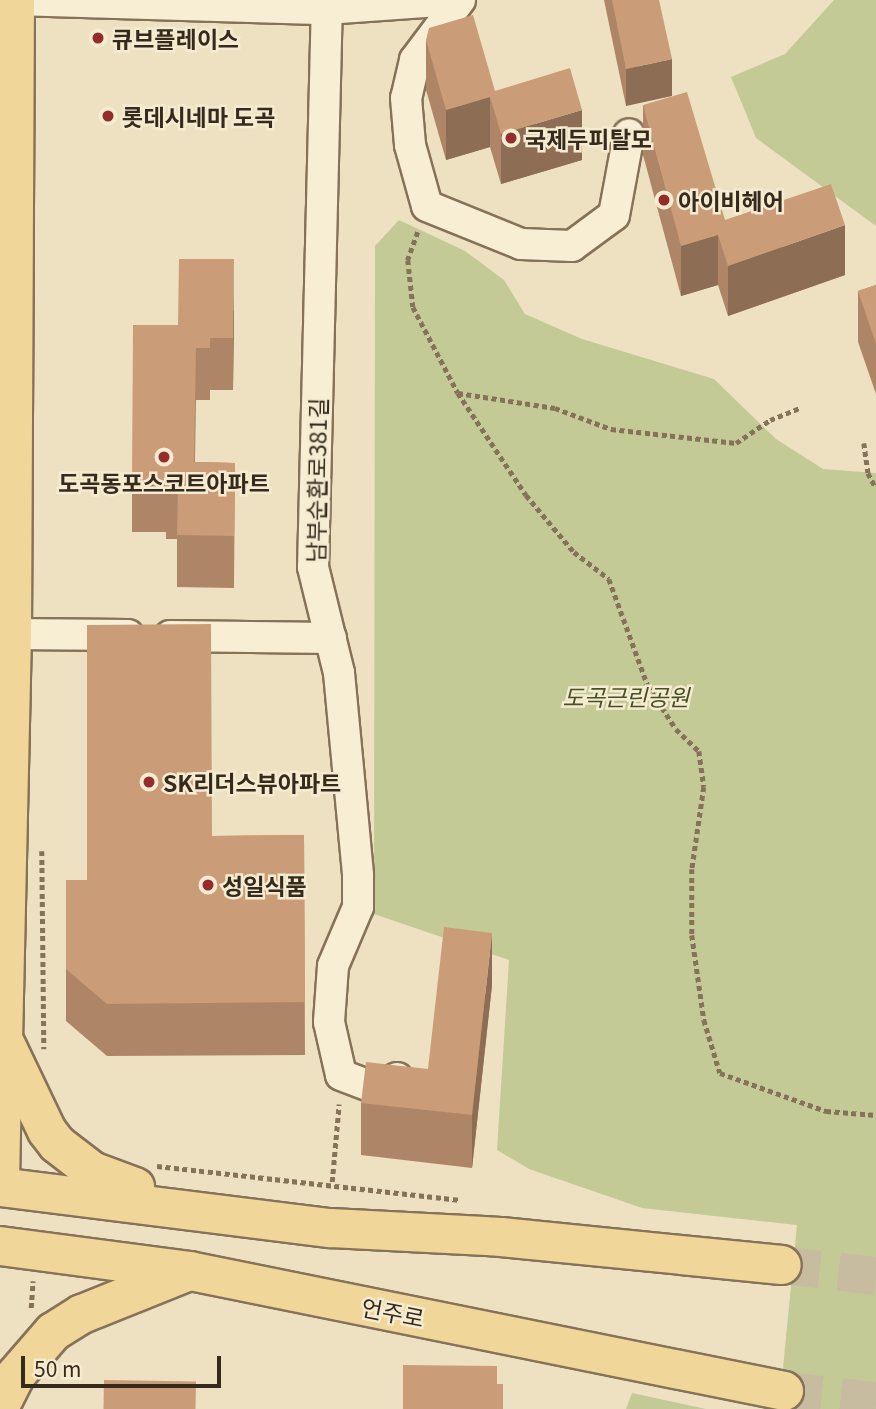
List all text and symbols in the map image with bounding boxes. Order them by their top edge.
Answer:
place label: 큐브플레이스 [112,24,239,52]
marker: 큐브플레이스 [90,30,106,46]
place label: 롯데시네마 도곡 [122,102,275,130]
marker: 롯데시네마 도곡 [100,108,116,124]
place label: 국제두피탈모 [525,124,652,152]
marker: 국제두피탈모 [503,130,519,146]
place label: 아이비헤어 [678,186,784,214]
marker: 아이비헤어 [656,192,672,208]
street label: 남부순환로381길 [301,397,331,563]
marker: 도곡동포스코트아파트 [156,449,172,465]
place label: 도곡동포스코트아파트 [58,468,270,496]
park label: 도곡근린공원 [563,682,689,710]
place label: SK리더스뷰아파트 [163,768,341,796]
marker: SK리더스뷰아파트 [141,774,157,790]
place label: 성일식품 [222,871,307,899]
marker: 성일식품 [200,877,216,893]
street label: 언주로 [359,1292,427,1332]
scale bar [24,1342,224,1386]
text: 50 m [34,1353,81,1383]

